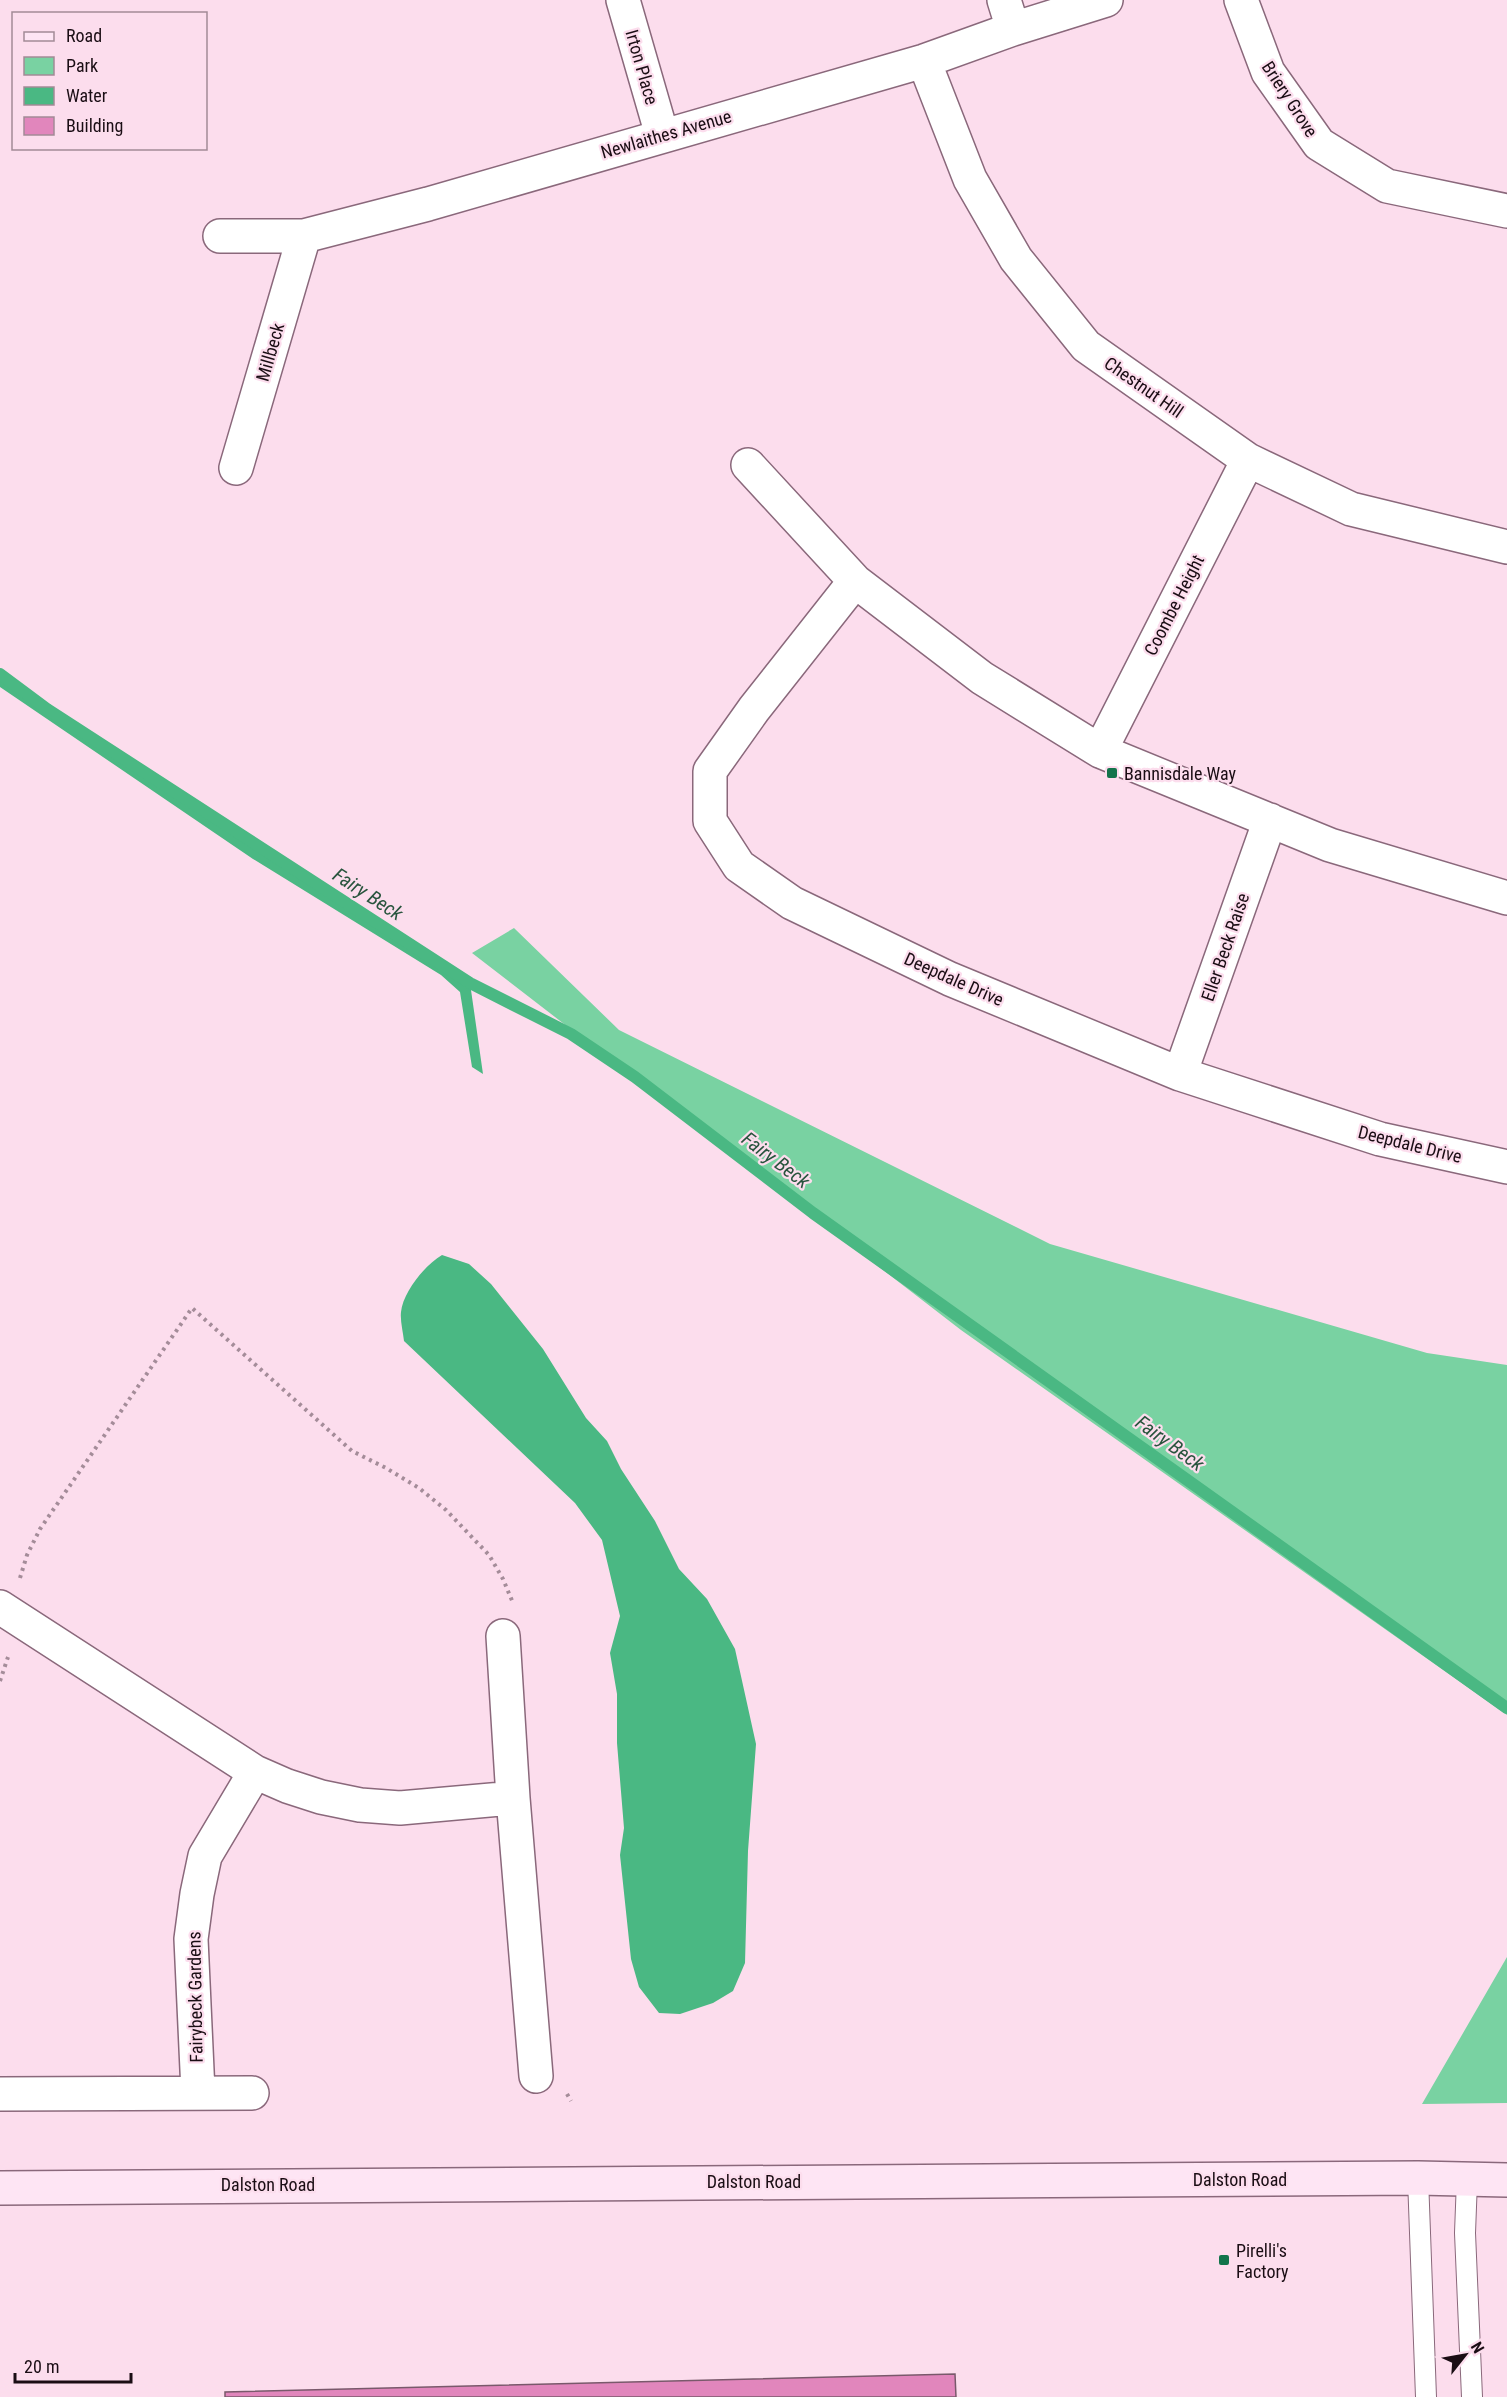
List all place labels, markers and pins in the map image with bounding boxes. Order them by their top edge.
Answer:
place label: Bannisdale Way [1124,763,1236,784]
marker: Bannisdale Way [1105,766,1119,780]
place label: Pirelli's Factory [1236,2240,1289,2282]
marker: Pirelli's Factory [1217,2253,1231,2267]

